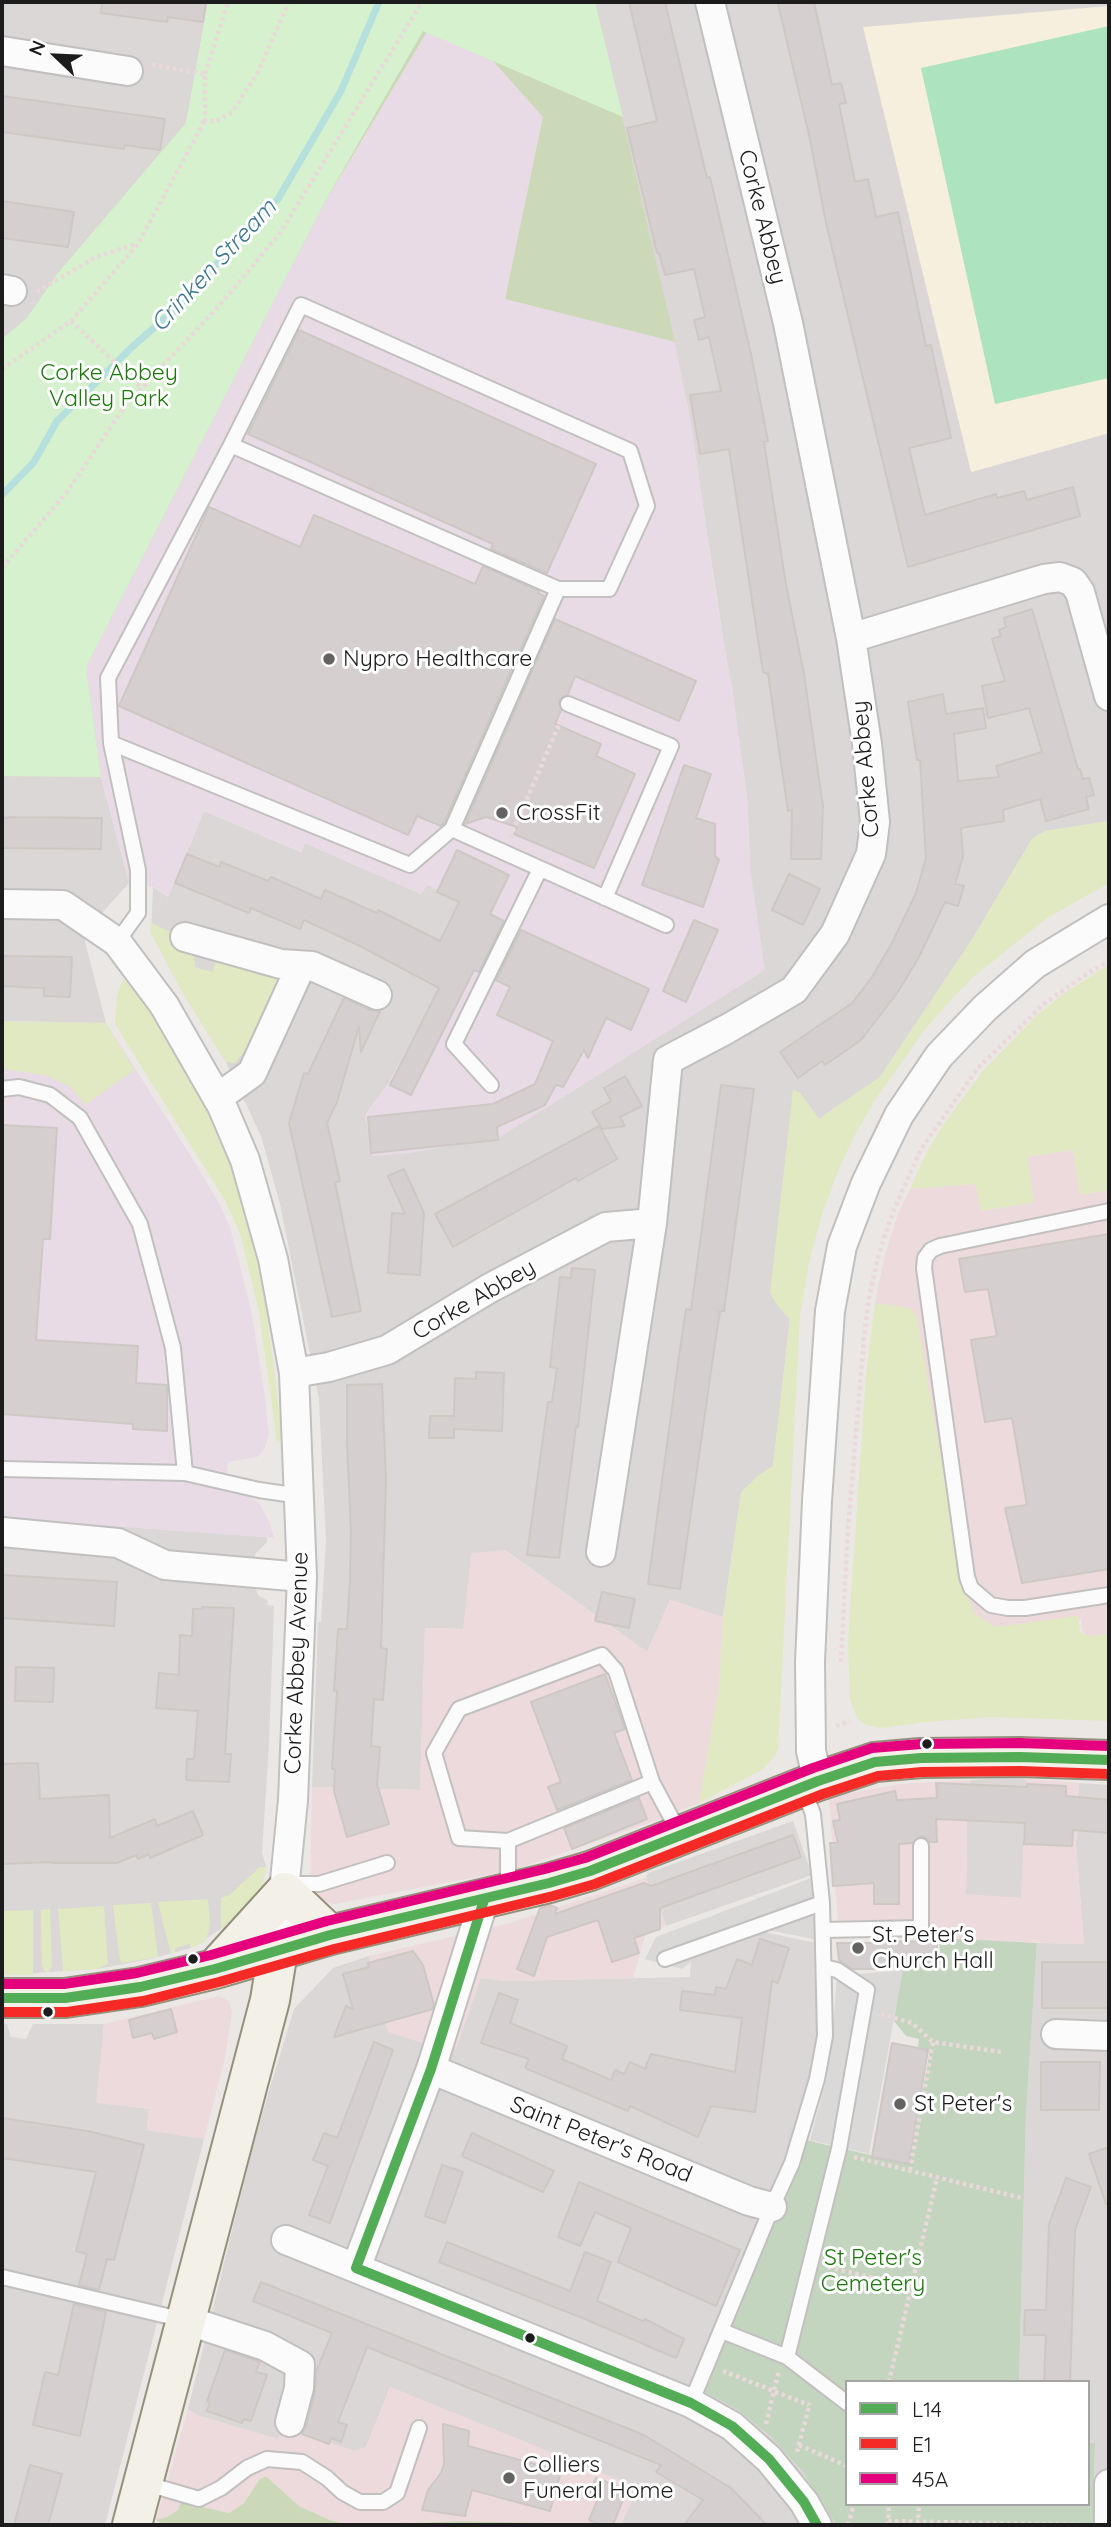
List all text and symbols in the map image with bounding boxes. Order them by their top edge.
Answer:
north arrow [21,21,91,91]
text: N [23,37,50,59]
street label: Corke Abbey [732,147,792,287]
water label: Crinken Stream [145,194,283,338]
park label: Corke Abbey Valley Park [40,359,178,413]
place label: Nypro Healthcare [343,645,532,673]
marker: Nypro Healthcare [321,651,337,667]
street label: Corke Abbey [846,699,886,839]
place label: CrossFit [516,799,601,827]
marker: CrossFit [494,805,510,821]
street label: Corke Abbey [408,1254,540,1346]
street label: Corke Abbey Avenue [279,1551,315,1775]
unlabelled marker [920,1737,934,1751]
place label: St. Peter's Church Hall [872,1921,994,1975]
marker: St. Peter's Church Hall [850,1940,866,1956]
unlabelled marker [186,1952,200,1966]
unlabelled marker [41,2005,55,2019]
place label: St Peter's [914,2090,1012,2118]
street label: Saint Peter's Road [506,2091,696,2189]
marker: St Peter's [892,2096,908,2112]
park label: St Peter's Cemetery [821,2244,925,2298]
unlabelled marker [523,2331,537,2345]
legend [845,2380,1090,2506]
text: L14 [912,2396,942,2422]
text: E1 [912,2431,932,2457]
place label: Colliers Funeral Home [523,2451,674,2505]
text: 45A [912,2466,948,2492]
marker: Colliers Funeral Home [501,2470,517,2486]

